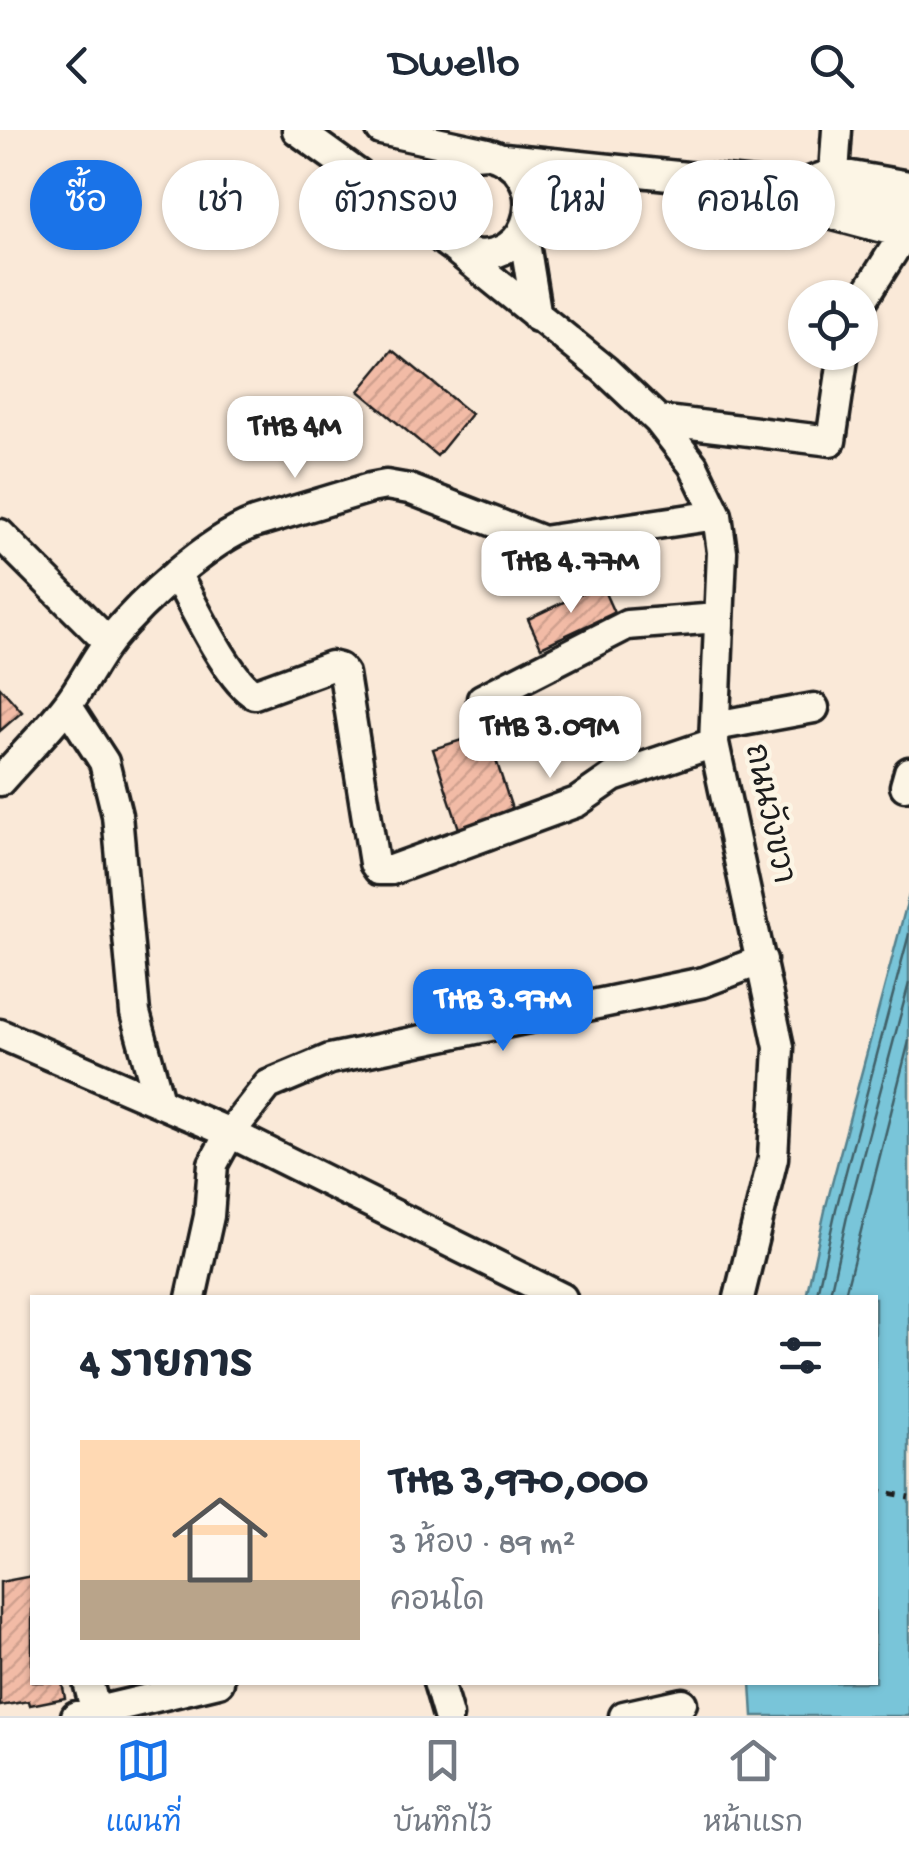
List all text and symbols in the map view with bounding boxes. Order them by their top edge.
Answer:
icon: back [50,38,105,93]
icon: search [804,38,859,93]
text: Dwello [389,39,520,92]
chip: ซื้อ [30,160,142,250]
chip: เช่า [162,160,279,250]
chip: ตัวกรอง [299,160,493,250]
chip: ใหม่ [513,160,642,250]
chip: คอนโด [662,160,835,250]
map controls [788,280,878,370]
button: locate [788,280,878,370]
pin: THB 4M [214,396,376,481]
text: THB 4M [249,409,341,447]
pin: THB 4.77M [457,531,685,616]
text: THB 4.77M [503,544,639,582]
pin: THB 3.09M [436,696,664,781]
text: THB 3.09M [481,709,619,747]
street label: ถนนวังขวา [734,740,804,887]
pin: THB 3.97M [389,969,617,1054]
text: THB 3.97M [435,982,571,1020]
icon: filters [773,1328,828,1383]
text: 4 รายการ [80,1343,253,1392]
text: THB 3,970,000 [390,1459,648,1508]
icon: home [160,1480,280,1600]
text: 3 ห้อง · 89 m² [390,1527,575,1565]
text: คอนโด [390,1584,484,1622]
tab: แผนที่ [106,1733,181,1842]
tab: บันทึกไว้ [393,1733,492,1842]
tab: หน้าแรก [703,1733,803,1842]

